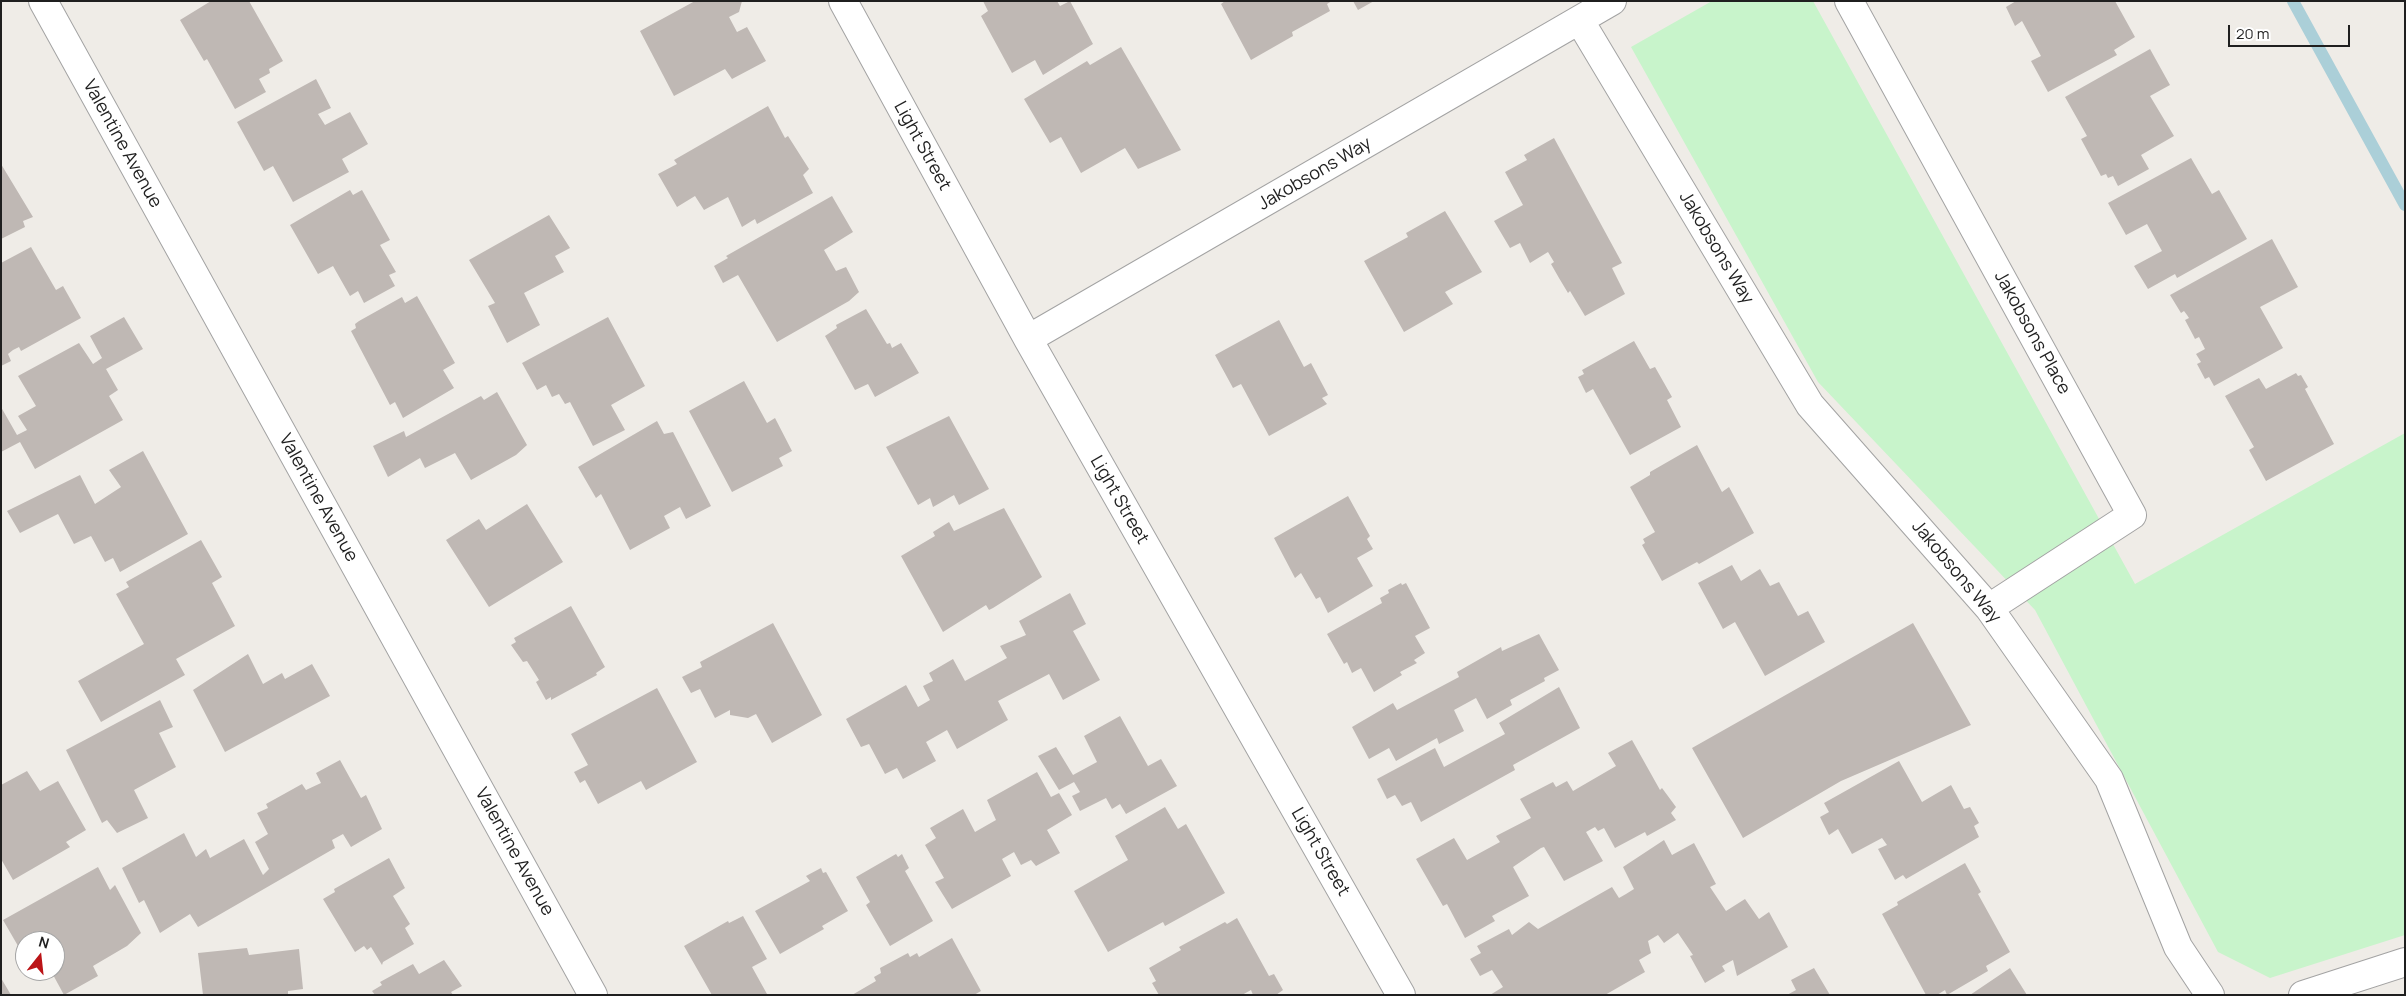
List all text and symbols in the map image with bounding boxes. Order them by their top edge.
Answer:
scale bar [2231,15,2354,47]
text: 20 m [2236,23,2269,44]
street label: Valentine Avenue [78,76,166,212]
street label: Light Street [889,98,955,194]
street label: Jakobsons Way [1255,133,1375,215]
street label: Jakobsons Way [1674,188,1758,308]
street label: Jakobsons Place [1989,268,2075,398]
street label: Valentine Avenue [274,430,362,566]
street label: Light Street [1085,452,1153,548]
street label: Jakobsons Way [1907,516,2005,628]
street label: Valentine Avenue [470,784,558,920]
street label: Light Street [1286,804,1354,900]
north arrow [15,931,65,981]
text: N [37,932,51,953]

